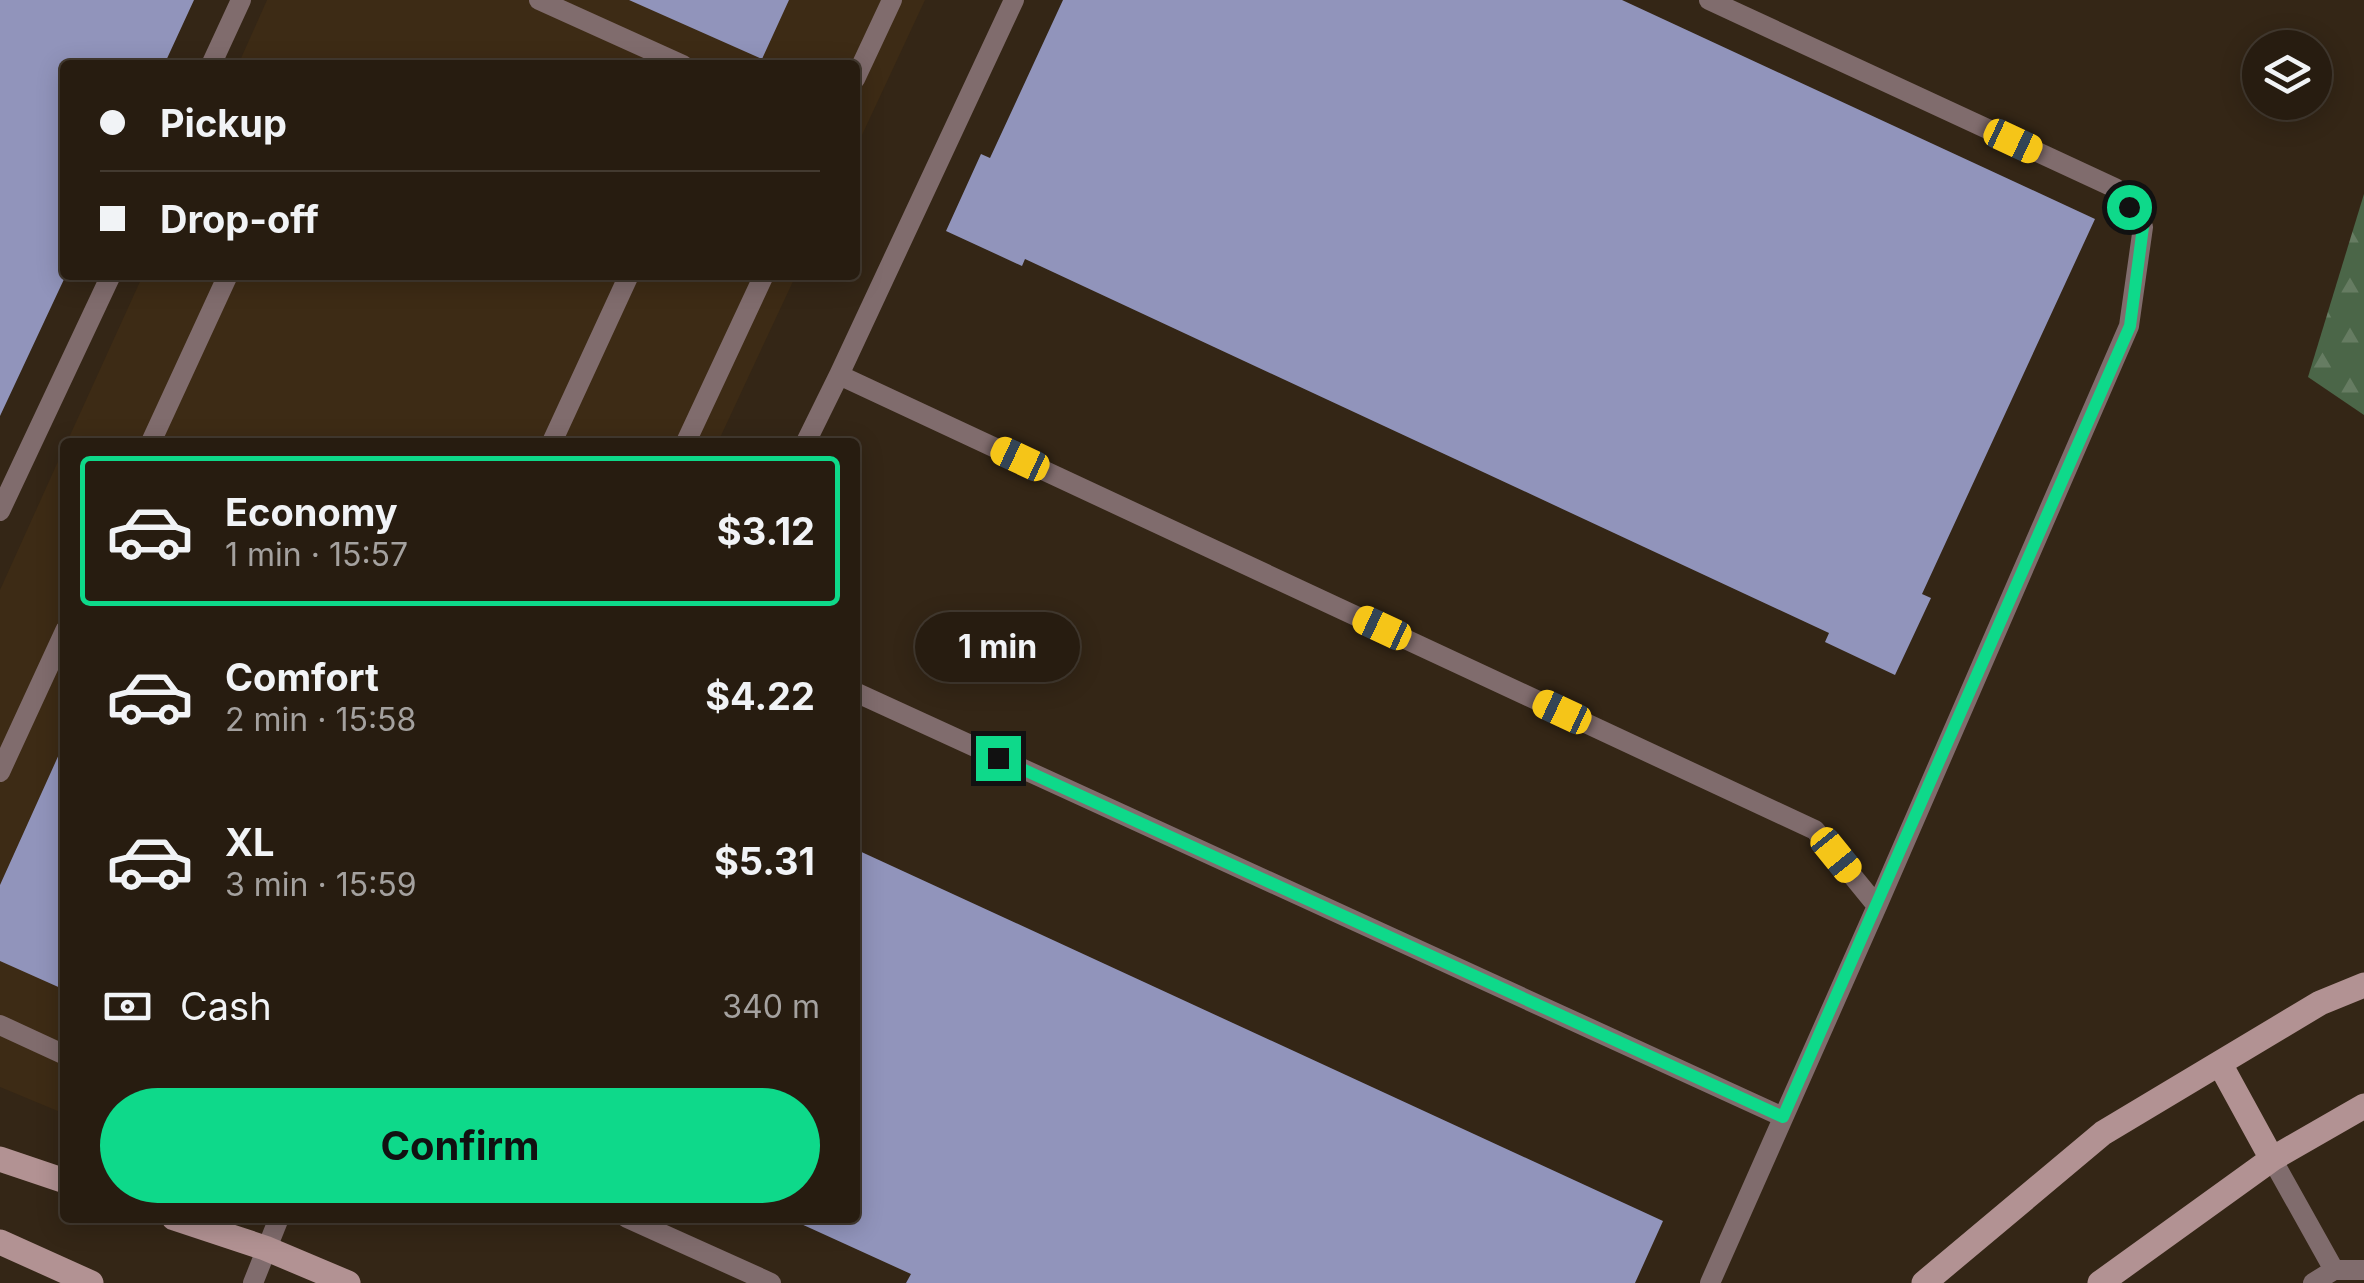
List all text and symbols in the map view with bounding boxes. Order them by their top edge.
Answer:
map controls [2242,30,2332,120]
button: layers [2242,30,2332,120]
text: Pickup [160,100,287,146]
car [1979,115,2047,167]
route start [2107,185,2152,230]
text: Drop-off [160,196,319,242]
car [986,433,1054,485]
icon: car [105,486,195,576]
text: Economy [225,489,398,535]
text: $3.12 [717,508,815,554]
text: 1 min · 15:57 [225,535,408,574]
car [1348,602,1416,654]
callout: 1 min [916,613,1080,683]
text: 1 min [958,627,1037,666]
icon: car [105,651,195,741]
text: Comfort [225,654,379,700]
text: $4.22 [705,673,815,719]
car [1528,686,1596,738]
text: 2 min · 15:58 [225,700,416,739]
route end [976,736,1021,781]
icon: car [105,816,195,906]
text: XL [225,819,275,865]
car [1805,822,1867,888]
text: $5.31 [714,838,815,884]
text: 3 min · 15:59 [225,865,417,904]
icon: cash [100,979,155,1034]
text: Cash [180,983,272,1029]
text: 340 m [722,987,820,1026]
button: Confirm [100,1088,820,1203]

